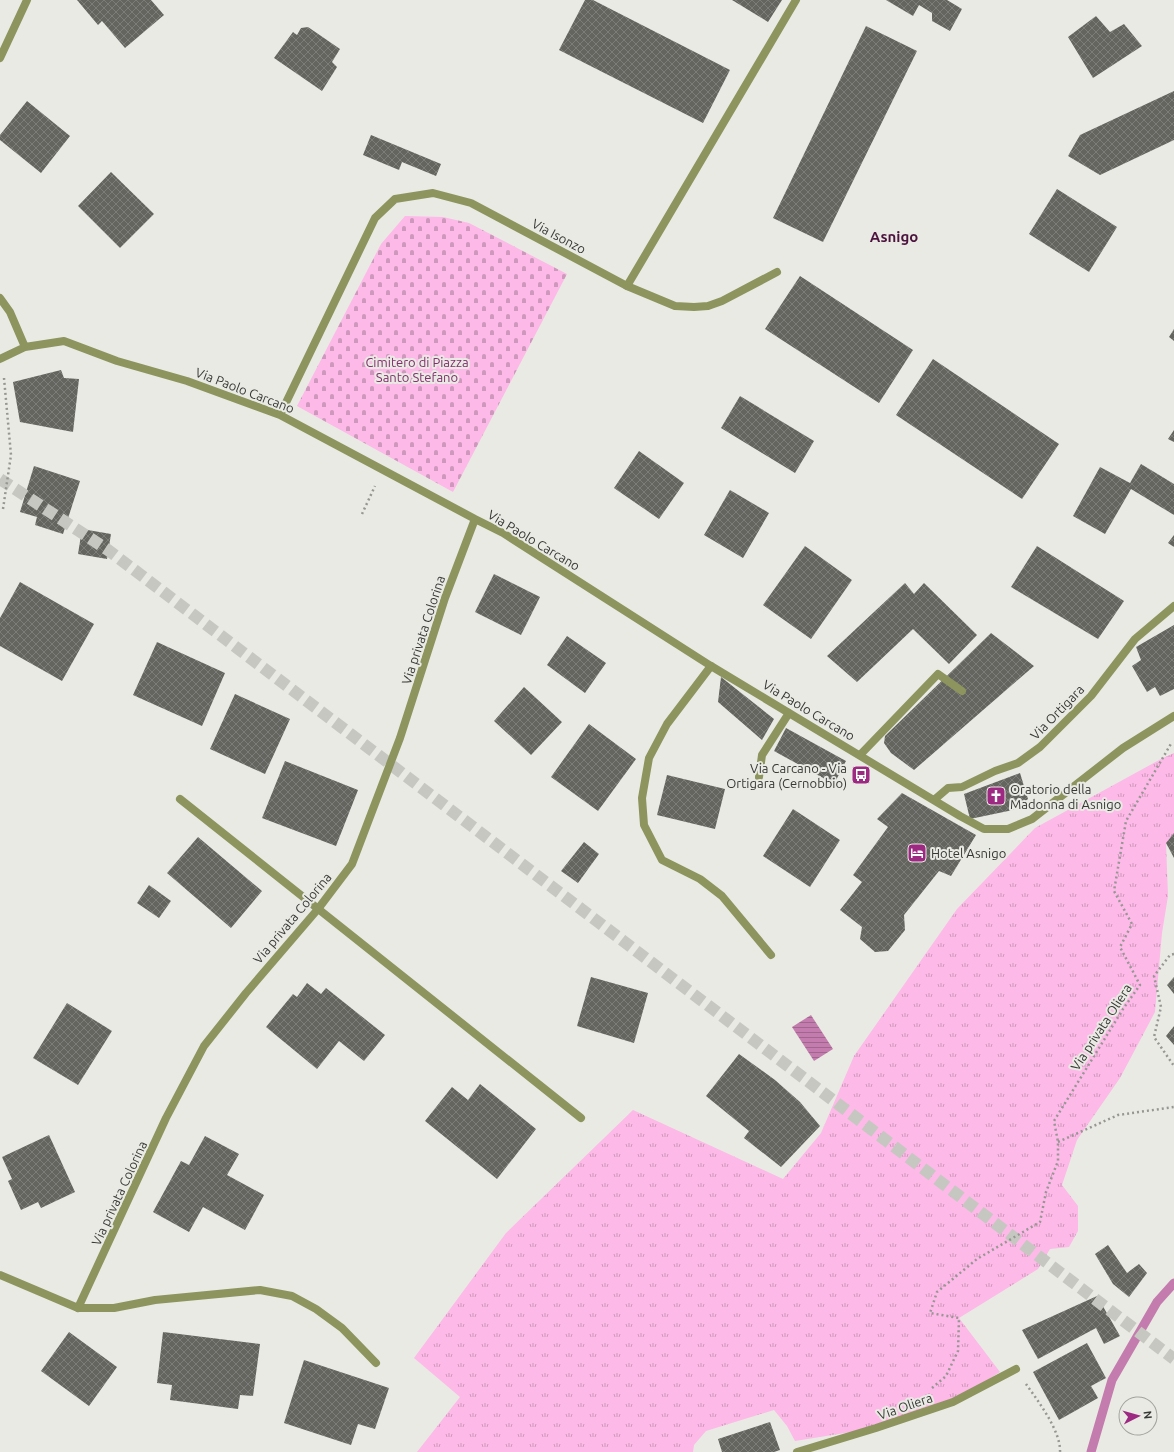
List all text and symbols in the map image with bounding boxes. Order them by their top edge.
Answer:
street label: Via Isonzo [530,216,588,256]
district label: Asnigo [870,228,918,245]
park label: Cimitero di Piazza Santo Stefano [365,355,469,384]
street label: Via Paolo Carcano [194,365,296,415]
street label: Via Paolo Carcano [486,507,582,573]
street label: Via privata Colorina [399,574,447,686]
street label: Via Paolo Carcano [761,677,857,743]
street label: Via Ortigara [1027,682,1087,742]
place label: Via Carcano - Via Ortigara (Cernobbio) [726,761,847,791]
bus stop icon: Via Carcano - Via Ortigara (Cernobbio) [850,764,872,786]
place label: Oratorio della Madonna di Asnigo [1010,782,1121,811]
church icon: Oratorio della Madonna di Asnigo [985,785,1007,807]
hotel icon: Hotel Asnigo [906,842,928,864]
place label: Hotel Asnigo [931,846,1006,860]
street label: Via privata Colorina [250,870,334,966]
street label: Via privata Oliera [1068,981,1134,1073]
street label: Via privata Colorina [89,1139,149,1247]
street label: Via Oliera [876,1390,934,1422]
north arrow [1118,1396,1158,1436]
text: N [1142,1410,1154,1420]

